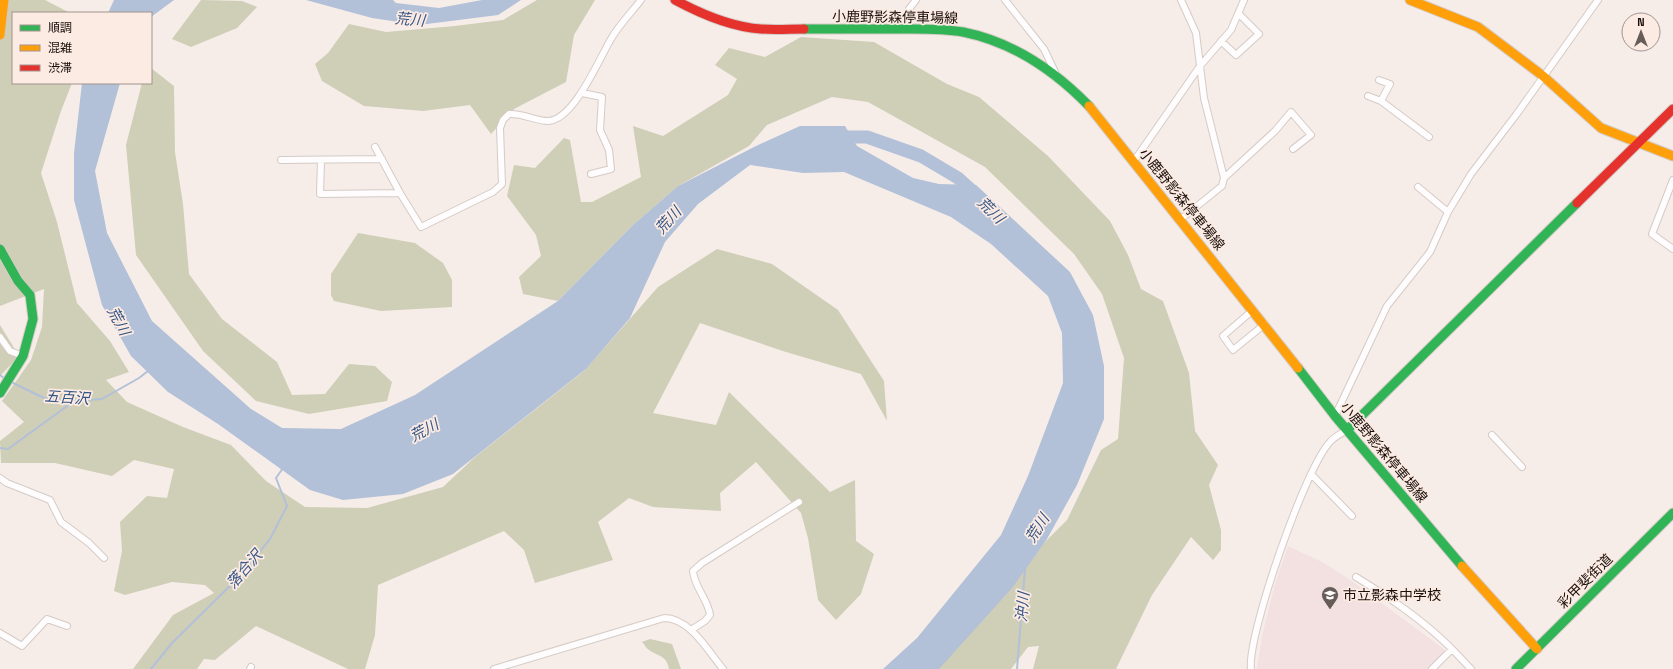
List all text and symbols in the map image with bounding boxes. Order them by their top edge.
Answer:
street label: 小鹿野影森停車場線 [832,7,958,27]
water label: 荒川 [394,8,428,30]
legend [12,12,152,84]
north arrow [1621,12,1661,52]
text: N [1637,15,1645,29]
text: 順調 [48,20,72,36]
text: 混雑 [48,40,72,56]
text: 渋滞 [48,60,72,76]
street label: 小鹿野影森停車場線 [1135,144,1229,254]
water label: 荒川 [974,193,1010,229]
water label: 荒川 [651,201,686,238]
water label: 荒川 [104,303,135,340]
water label: 五百沢 [44,386,92,408]
street label: 小鹿野影森停車場線 [1337,398,1431,506]
water label: 荒川 [406,414,443,445]
water label: 荒川 [1021,509,1054,546]
water label: 落合沢 [222,544,267,592]
street label: 彩甲斐街道 [1554,550,1616,612]
school or university icon: 市立影森中学校 [1320,585,1340,610]
place label: 市立影森中学校 [1343,586,1441,604]
water label: 沖川 [1011,589,1033,623]

